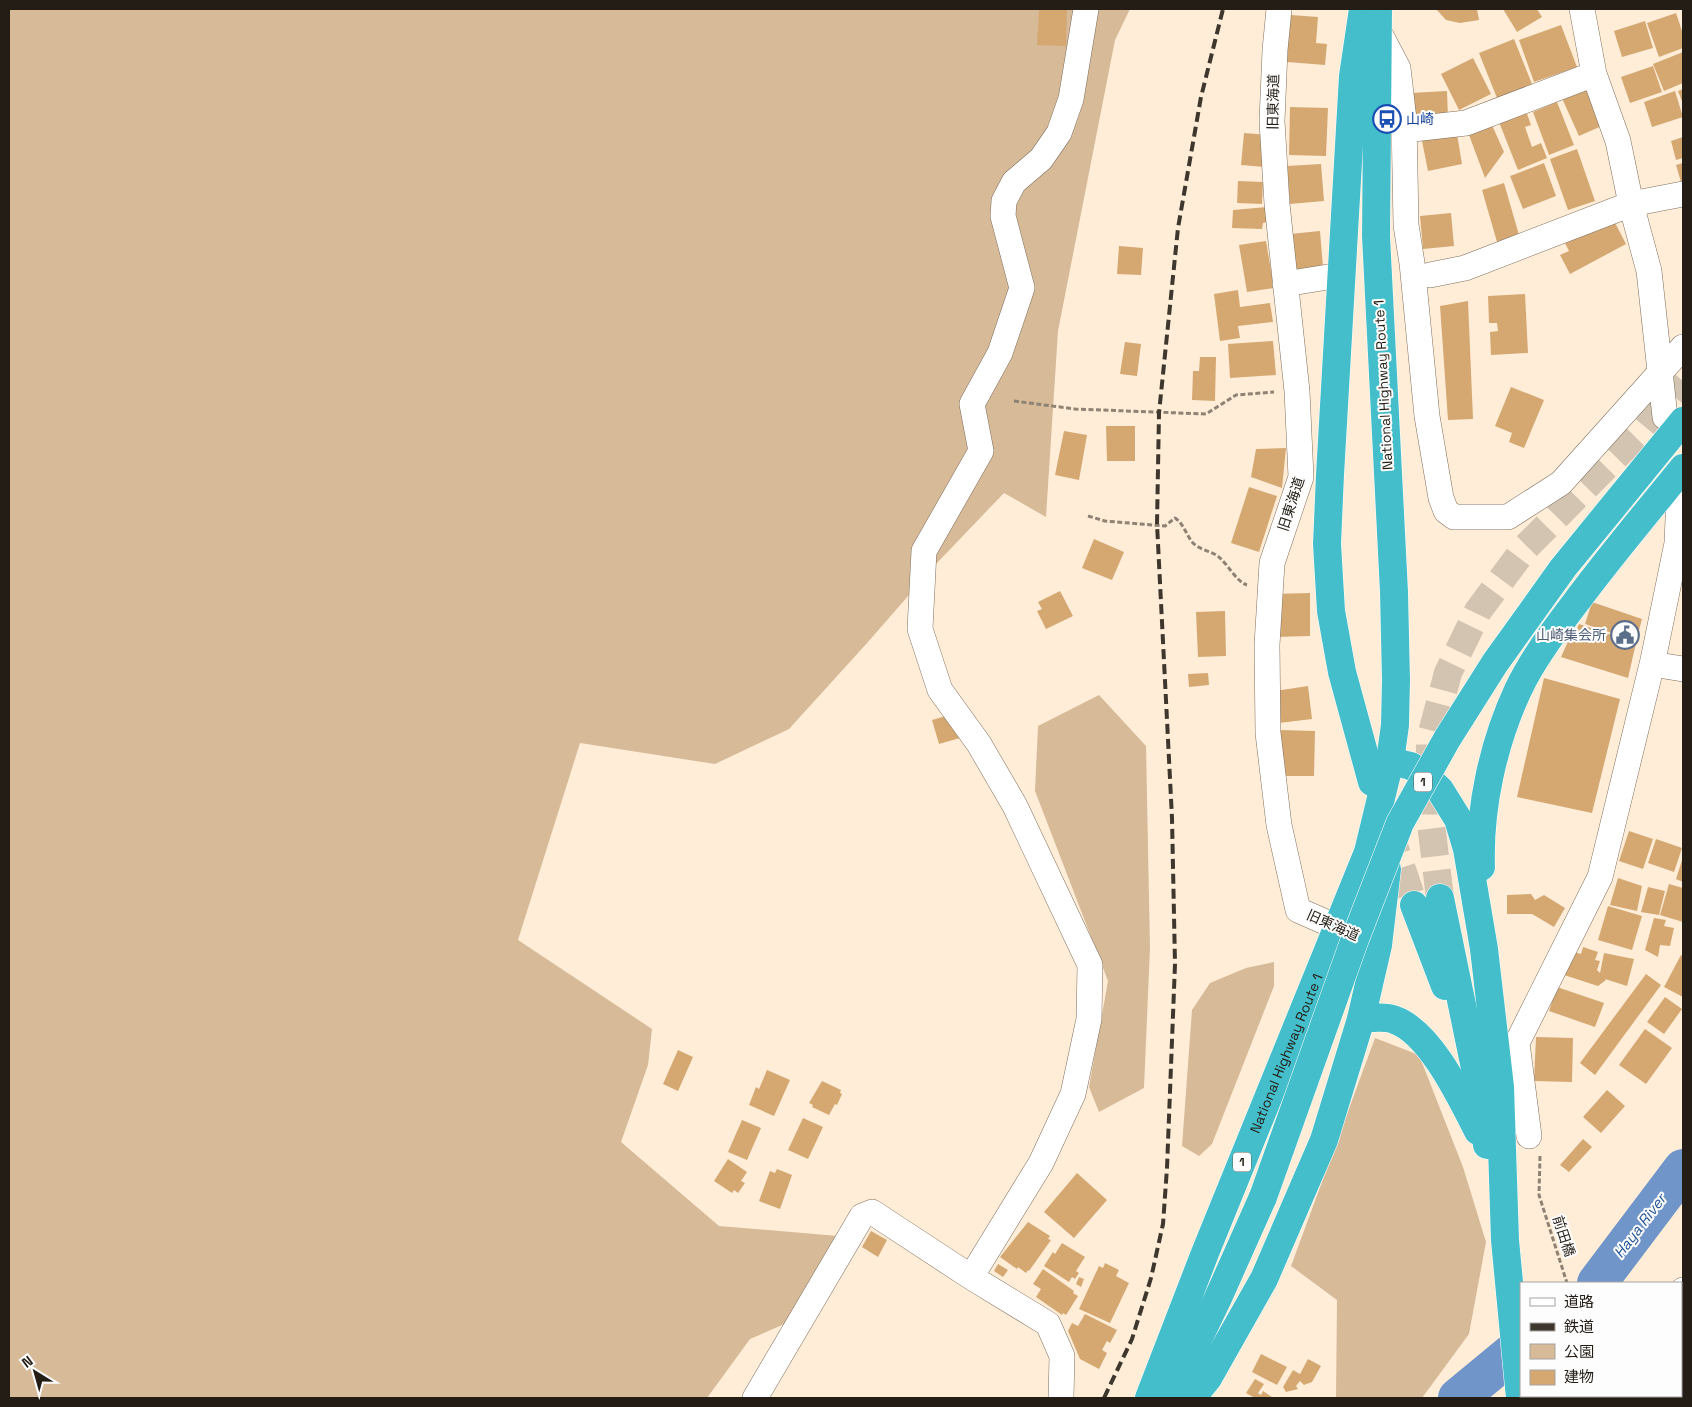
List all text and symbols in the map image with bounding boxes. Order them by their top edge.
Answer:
street label: 旧東海道 [1264,74,1282,130]
bus stop icon: 山崎 [1372,104,1402,134]
place label: 山崎 [1406,110,1434,128]
street label: National Highway Route 1 [1370,299,1396,471]
street label: 旧東海道 [1274,475,1308,533]
public building icon: 山崎集会所 [1610,620,1640,650]
place label: 山崎集会所 [1536,626,1606,644]
road number: 1 [1414,772,1432,792]
street label: 旧東海道 [1304,905,1362,945]
street label: National Highway Route 1 [1246,971,1327,1136]
road number: 1 [1233,1152,1251,1172]
water label: Haya River [1609,1189,1671,1262]
street label: 前田橋 [1549,1213,1579,1259]
legend [1520,1282,1682,1397]
text: 道路 [1564,1292,1594,1311]
text: 鉄道 [1564,1317,1594,1336]
text: 公園 [1564,1342,1594,1361]
north arrow [10,1347,60,1397]
text: N [18,1352,36,1372]
text: 建物 [1564,1367,1594,1386]

